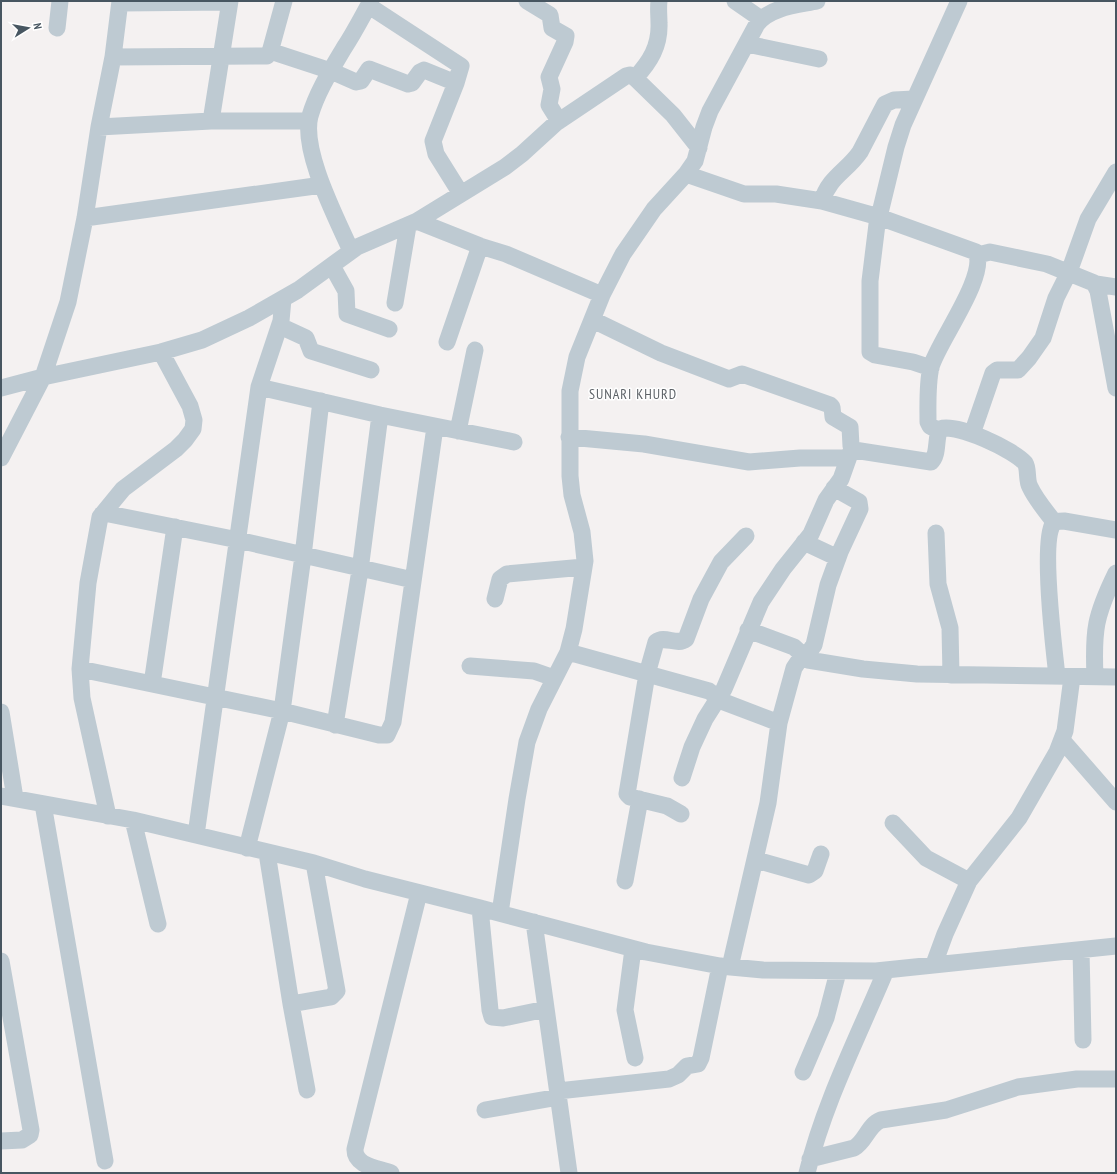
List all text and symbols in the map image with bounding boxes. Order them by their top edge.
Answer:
north arrow [8,8,48,48]
text: N [30,22,45,30]
district label: SUNARI KHURD [589,385,677,403]

